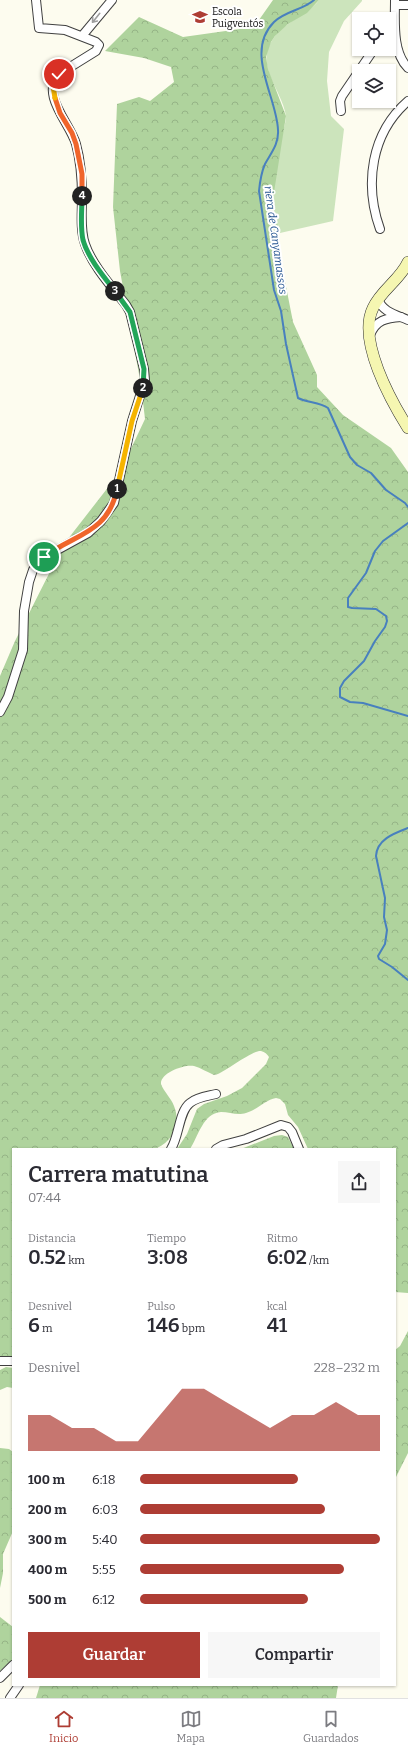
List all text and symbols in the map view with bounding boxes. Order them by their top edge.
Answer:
place label: Escola Puigventós [212,6,264,30]
school or university icon: Escola Puigventós [191,8,209,26]
one-way arrow [92,12,101,23]
map controls [352,12,396,108]
button: locate [352,12,396,56]
pin [42,57,76,91]
icon: check [48,63,70,85]
button: layers [352,64,396,108]
water label: riera de Canyamassos [261,185,290,295]
pin: 4 [72,186,92,206]
text: 4 [79,189,85,202]
pin: 3 [105,281,125,301]
text: 3 [112,284,118,297]
pin: 2 [133,378,153,398]
text: 2 [140,381,146,394]
pin: 1 [107,479,127,499]
text: 1 [115,482,119,495]
pin [27,540,61,574]
icon: arrive [33,546,55,568]
text: Carrera matutina [28,1161,208,1188]
button: share [338,1161,380,1203]
text: 07:44 [28,1190,61,1205]
text: Distancia [28,1232,76,1245]
text: Tiempo [147,1232,186,1245]
text: Ritmo [267,1232,298,1245]
text: 0.52 [28,1245,66,1269]
text: 3:08 [147,1245,188,1269]
text: 6:02 [267,1245,307,1269]
text: km [66,1254,85,1267]
text: /km [307,1254,329,1267]
text: Desnivel [28,1300,72,1313]
text: Pulso [147,1300,175,1313]
text: kcal [267,1300,287,1313]
text: 6 [28,1313,40,1337]
text: 146 [147,1313,180,1337]
text: 41 [267,1313,287,1337]
text: m [40,1322,53,1335]
text: bpm [180,1322,205,1335]
text: Desnivel [28,1360,80,1375]
text: 228–232 m [314,1360,380,1375]
text: 100 m [28,1472,65,1487]
text: 6:18 [92,1472,115,1487]
text: 200 m [28,1502,67,1517]
text: 6:03 [92,1502,118,1517]
text: 300 m [28,1532,67,1547]
text: 5:40 [92,1532,118,1547]
text: 400 m [28,1562,67,1577]
text: 5:55 [92,1562,116,1577]
text: 500 m [28,1592,66,1607]
text: 6:12 [92,1592,115,1607]
button: Guardar [28,1632,200,1678]
button: Compartir [208,1632,380,1678]
tab: Inicio [49,1708,78,1745]
tab: Mapa [177,1708,205,1745]
tab: Guardados [303,1708,359,1745]

